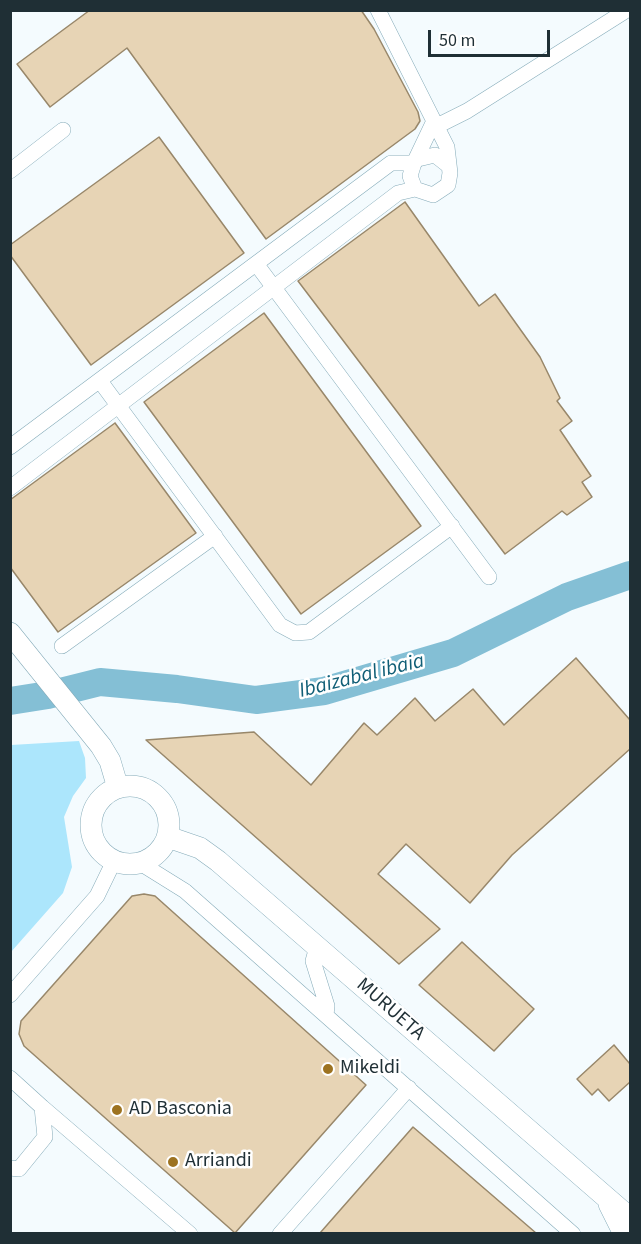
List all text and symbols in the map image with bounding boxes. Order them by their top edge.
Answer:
scale bar [431,18,552,56]
text: 50 m [439,28,475,53]
water label: Ibaizabal ibaia [297,649,427,705]
street label: MURUETA [351,974,429,1046]
place label: Mikeldi [340,1057,400,1081]
marker: Mikeldi [321,1062,335,1076]
place label: AD Basconia [129,1098,232,1122]
marker: AD Basconia [110,1103,124,1117]
place label: Arriandi [185,1150,252,1174]
marker: Arriandi [166,1155,180,1169]

